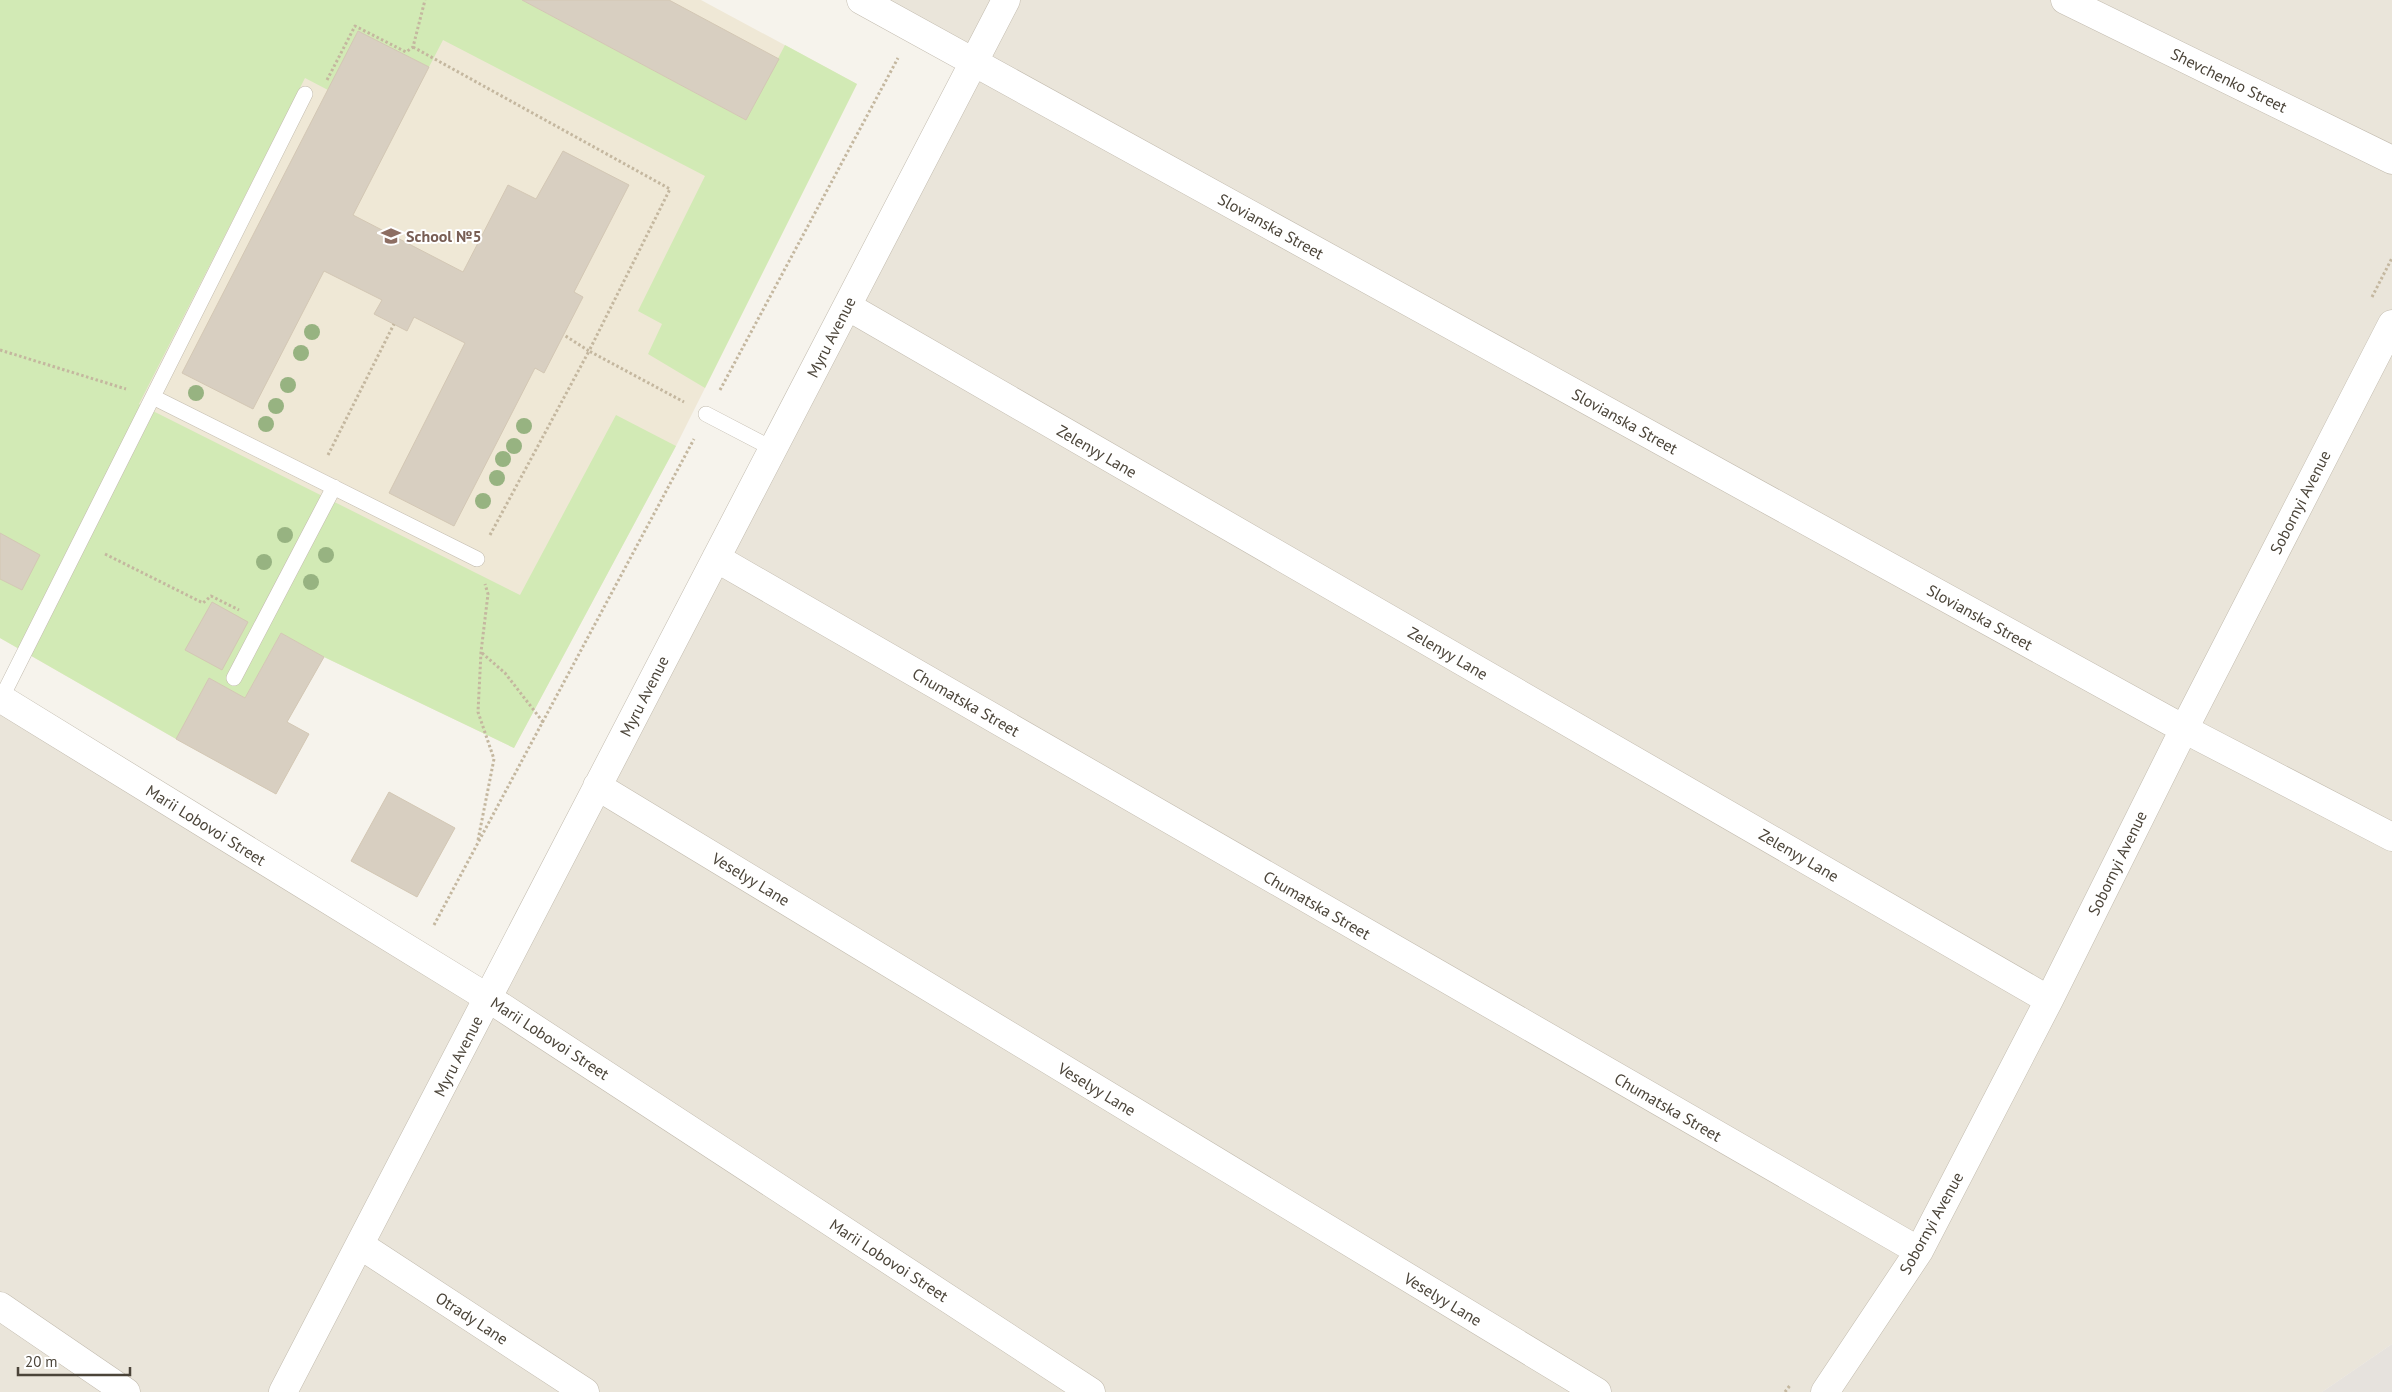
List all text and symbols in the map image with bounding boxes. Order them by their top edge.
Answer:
street label: Shevchenko Street [2168,43,2291,117]
street label: Slovianska Street [1215,189,1328,264]
school or university icon: School №5 [380,225,402,247]
place label: School №5 [406,226,482,246]
street label: Myru Avenue [802,293,860,381]
street label: Slovianska Street [1569,384,1682,459]
street label: Zelenyy Lane [1053,420,1141,482]
street label: Sobornyi Avenue [2265,447,2335,557]
street label: Slovianska Street [1924,580,2037,655]
street label: Zelenyy Lane [1404,622,1492,684]
street label: Myru Avenue [615,652,673,740]
street label: Chumatska Street [909,663,1024,741]
street label: Marii Lobovoi Street [142,780,270,870]
street label: Sobornyi Avenue [2083,807,2151,919]
street label: Zelenyy Lane [1755,824,1843,886]
street label: Veselyy Lane [708,847,794,910]
street label: Chumatska Street [1260,866,1375,944]
street label: Marii Lobovoi Street [487,992,614,1084]
street label: Myru Avenue [429,1012,487,1100]
street label: Veselyy Lane [1054,1057,1140,1120]
street label: Chumatska Street [1611,1068,1726,1146]
street label: Sobornyi Avenue [1895,1168,1967,1278]
street label: Marii Lobovoi Street [826,1214,953,1306]
street label: Veselyy Lane [1400,1267,1486,1330]
street label: Otrady Lane [432,1287,512,1349]
scale bar [18,1344,130,1376]
text: 20 m [25,1352,58,1371]

